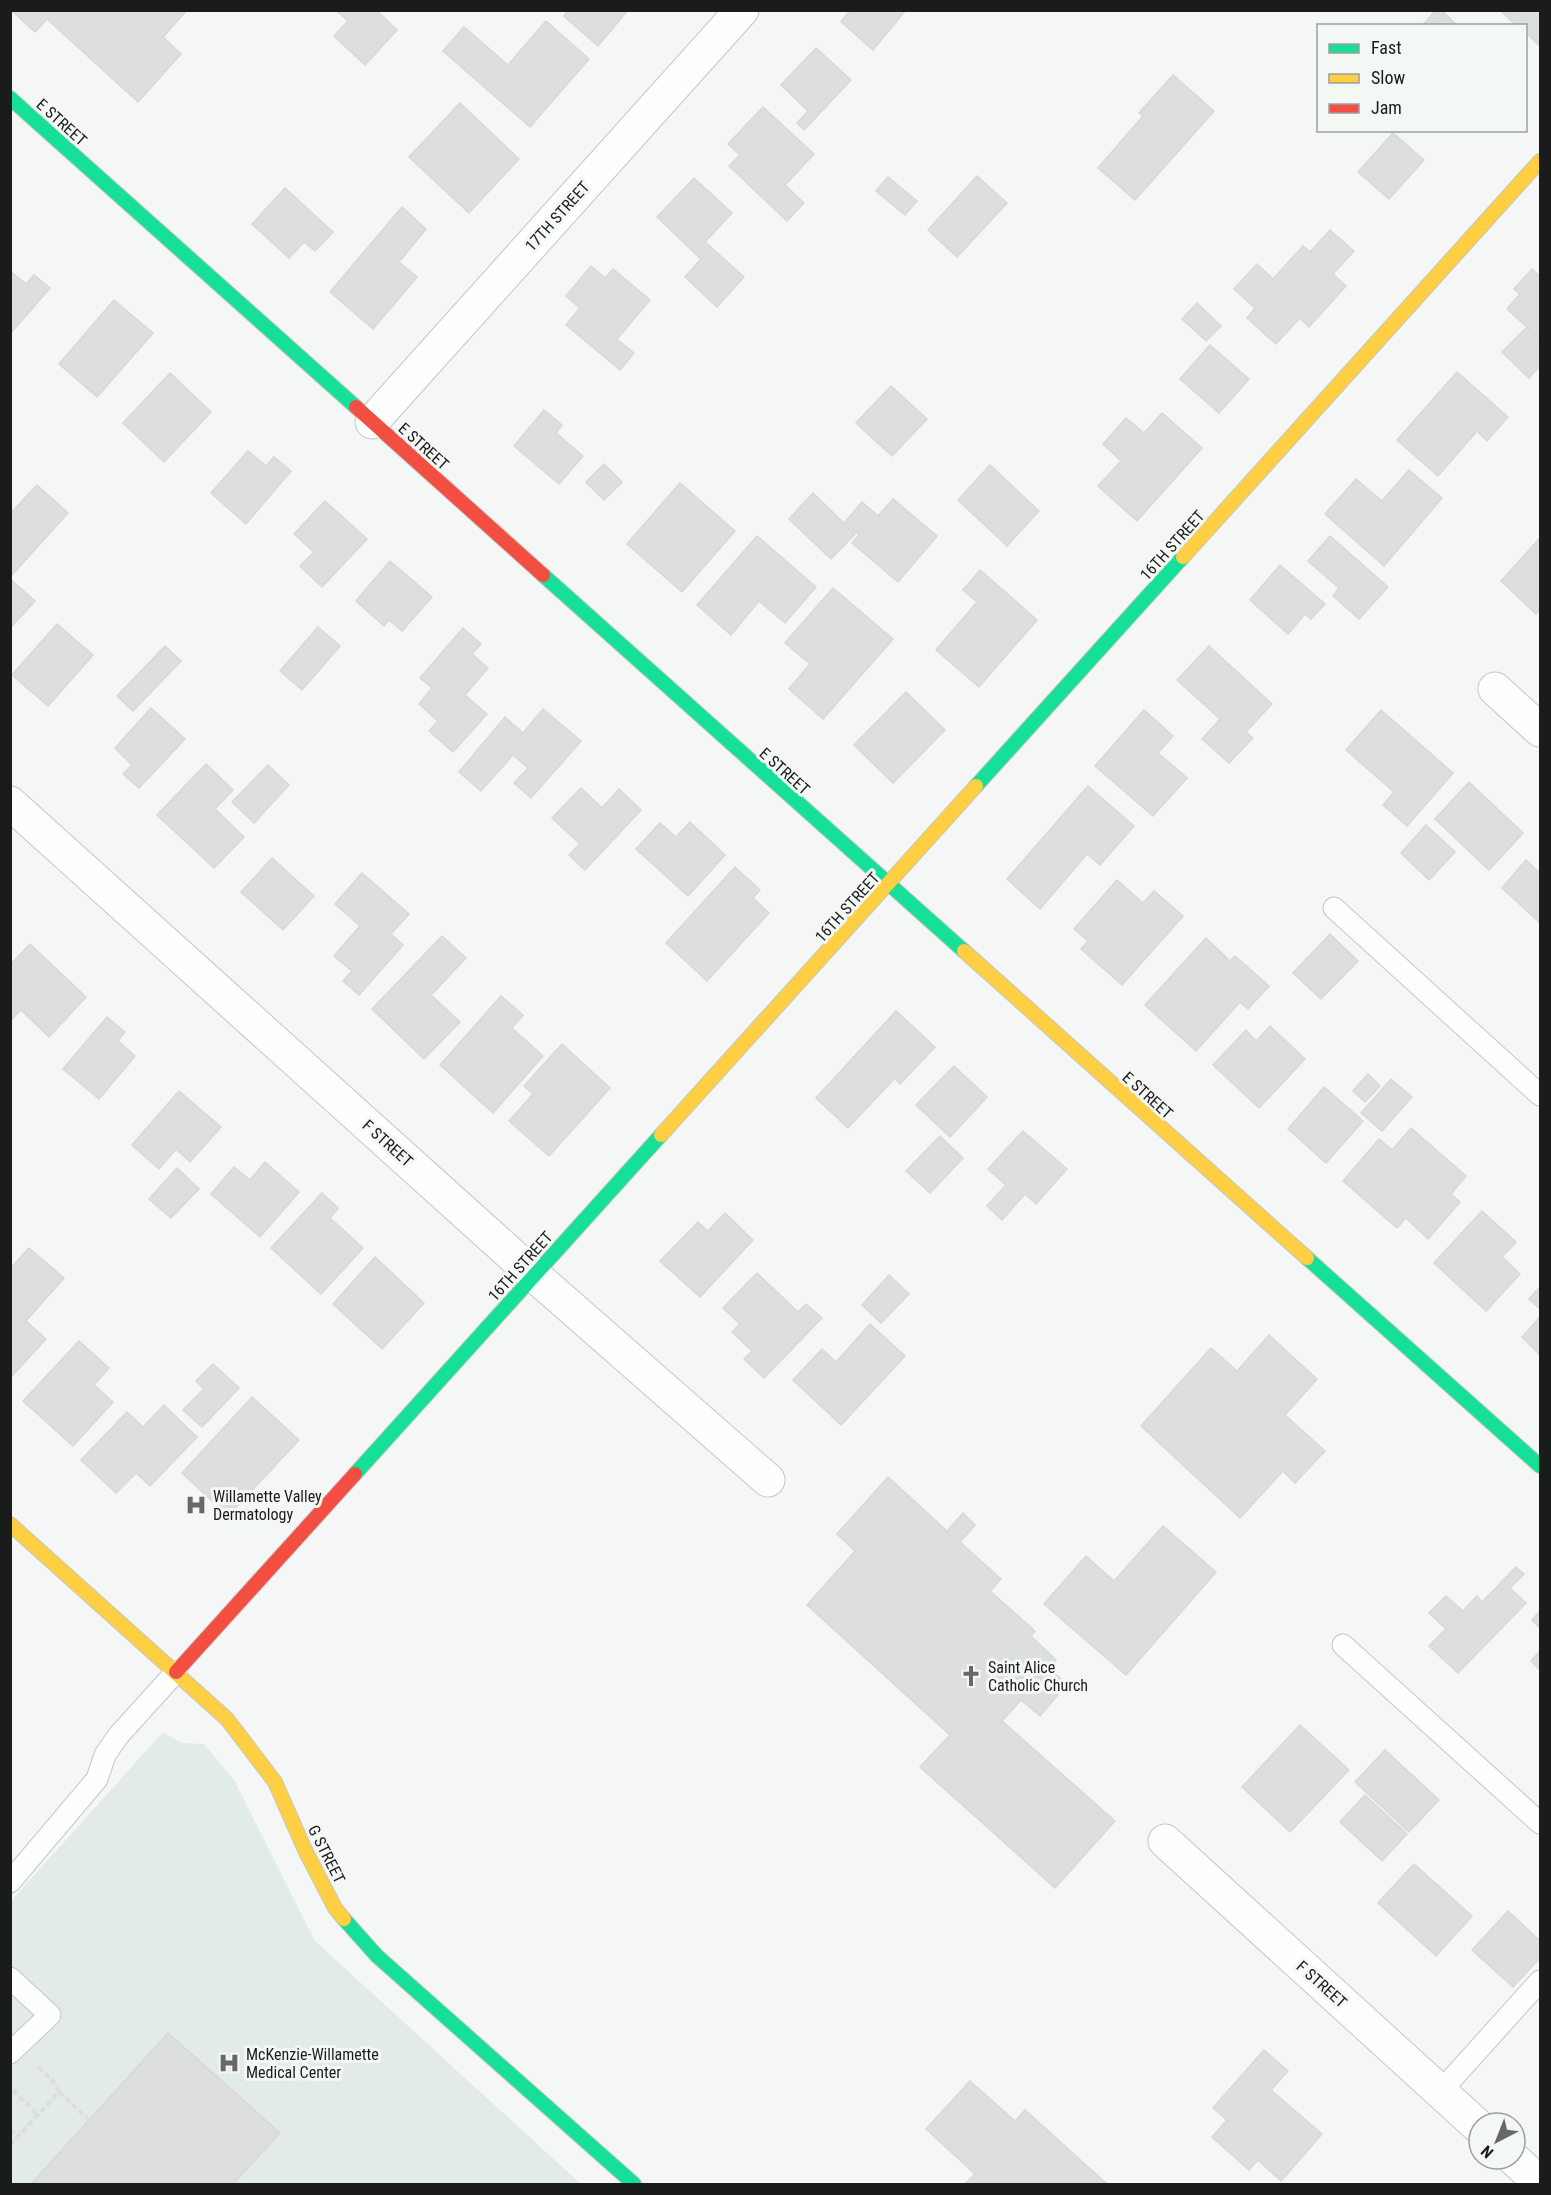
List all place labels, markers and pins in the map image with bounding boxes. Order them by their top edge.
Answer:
place label: Willamette Valley Dermatology [213,1487,322,1524]
hospital icon: Willamette Valley Dermatology [184,1493,208,1517]
place label: Saint Alice Catholic Church [988,1658,1088,1695]
church icon: Saint Alice Catholic Church [959,1664,983,1688]
place label: McKenzie-Willamette Medical Center [246,2045,379,2082]
hospital icon: McKenzie-Willamette Medical Center [217,2051,241,2075]

